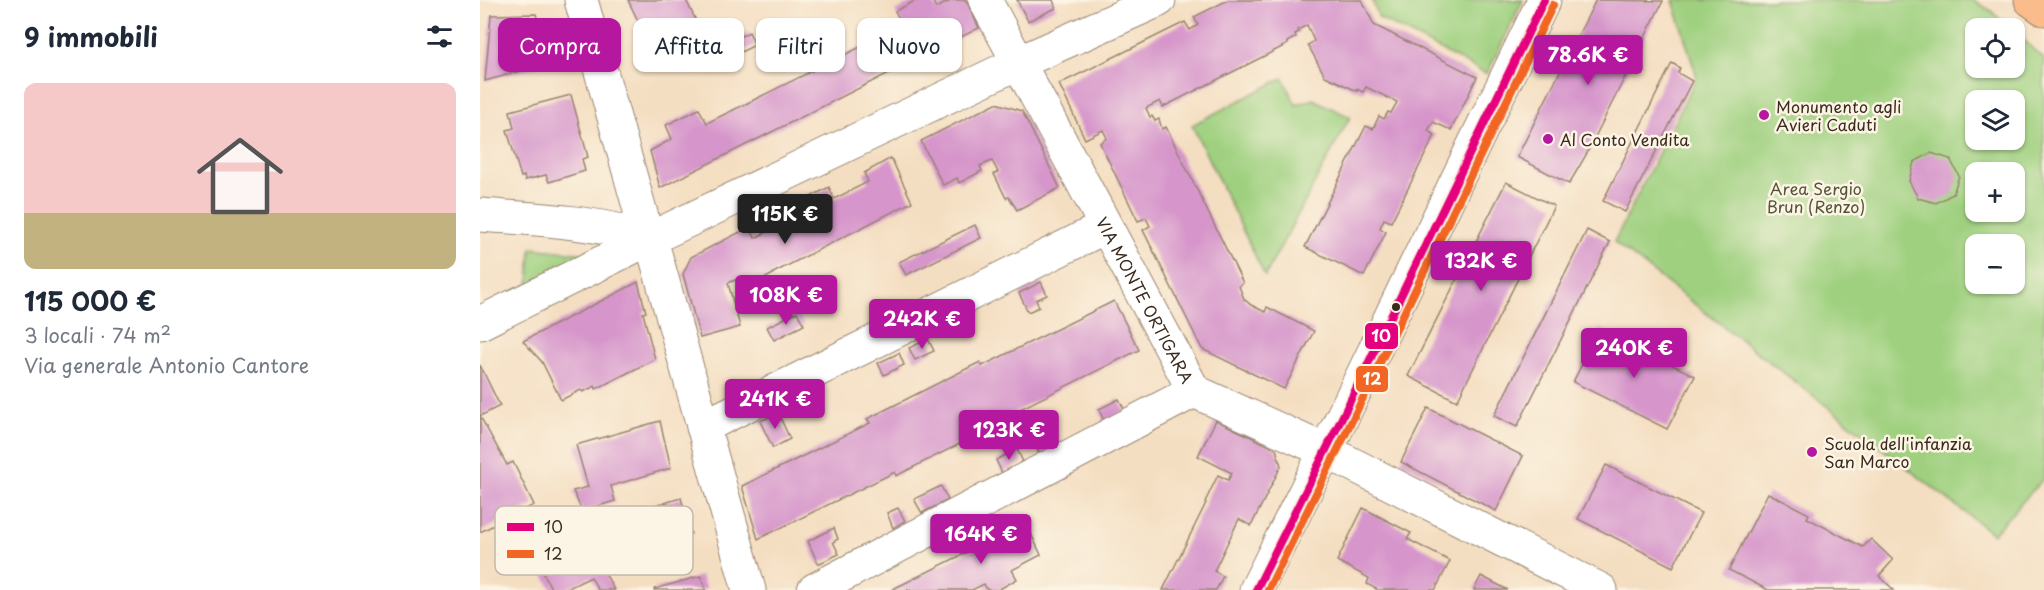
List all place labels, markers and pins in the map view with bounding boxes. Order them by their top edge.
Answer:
pin: 78.6K € [1533,35,1643,86]
place label: Monumento agli Avieri Caduti [1776,94,1902,136]
marker: Monumento agli Avieri Caduti [1757,108,1771,122]
place label: Al Conto Vendita [1560,127,1689,151]
marker: Al Conto Vendita [1541,132,1555,146]
pin: 115K € [736,194,834,245]
pin: 132K € [1432,241,1530,292]
pin: 108K € [737,275,835,326]
pin: 242K € [873,299,971,350]
unlabelled marker [1390,301,1402,313]
pin: 240K € [1585,328,1683,379]
pin: 241K € [726,379,824,430]
pin: 123K € [960,410,1058,461]
place label: Scuola dell'infanzia San Marco [1824,431,1972,473]
marker: Scuola dell'infanzia San Marco [1805,445,1819,459]
pin: 164K € [932,514,1030,565]

